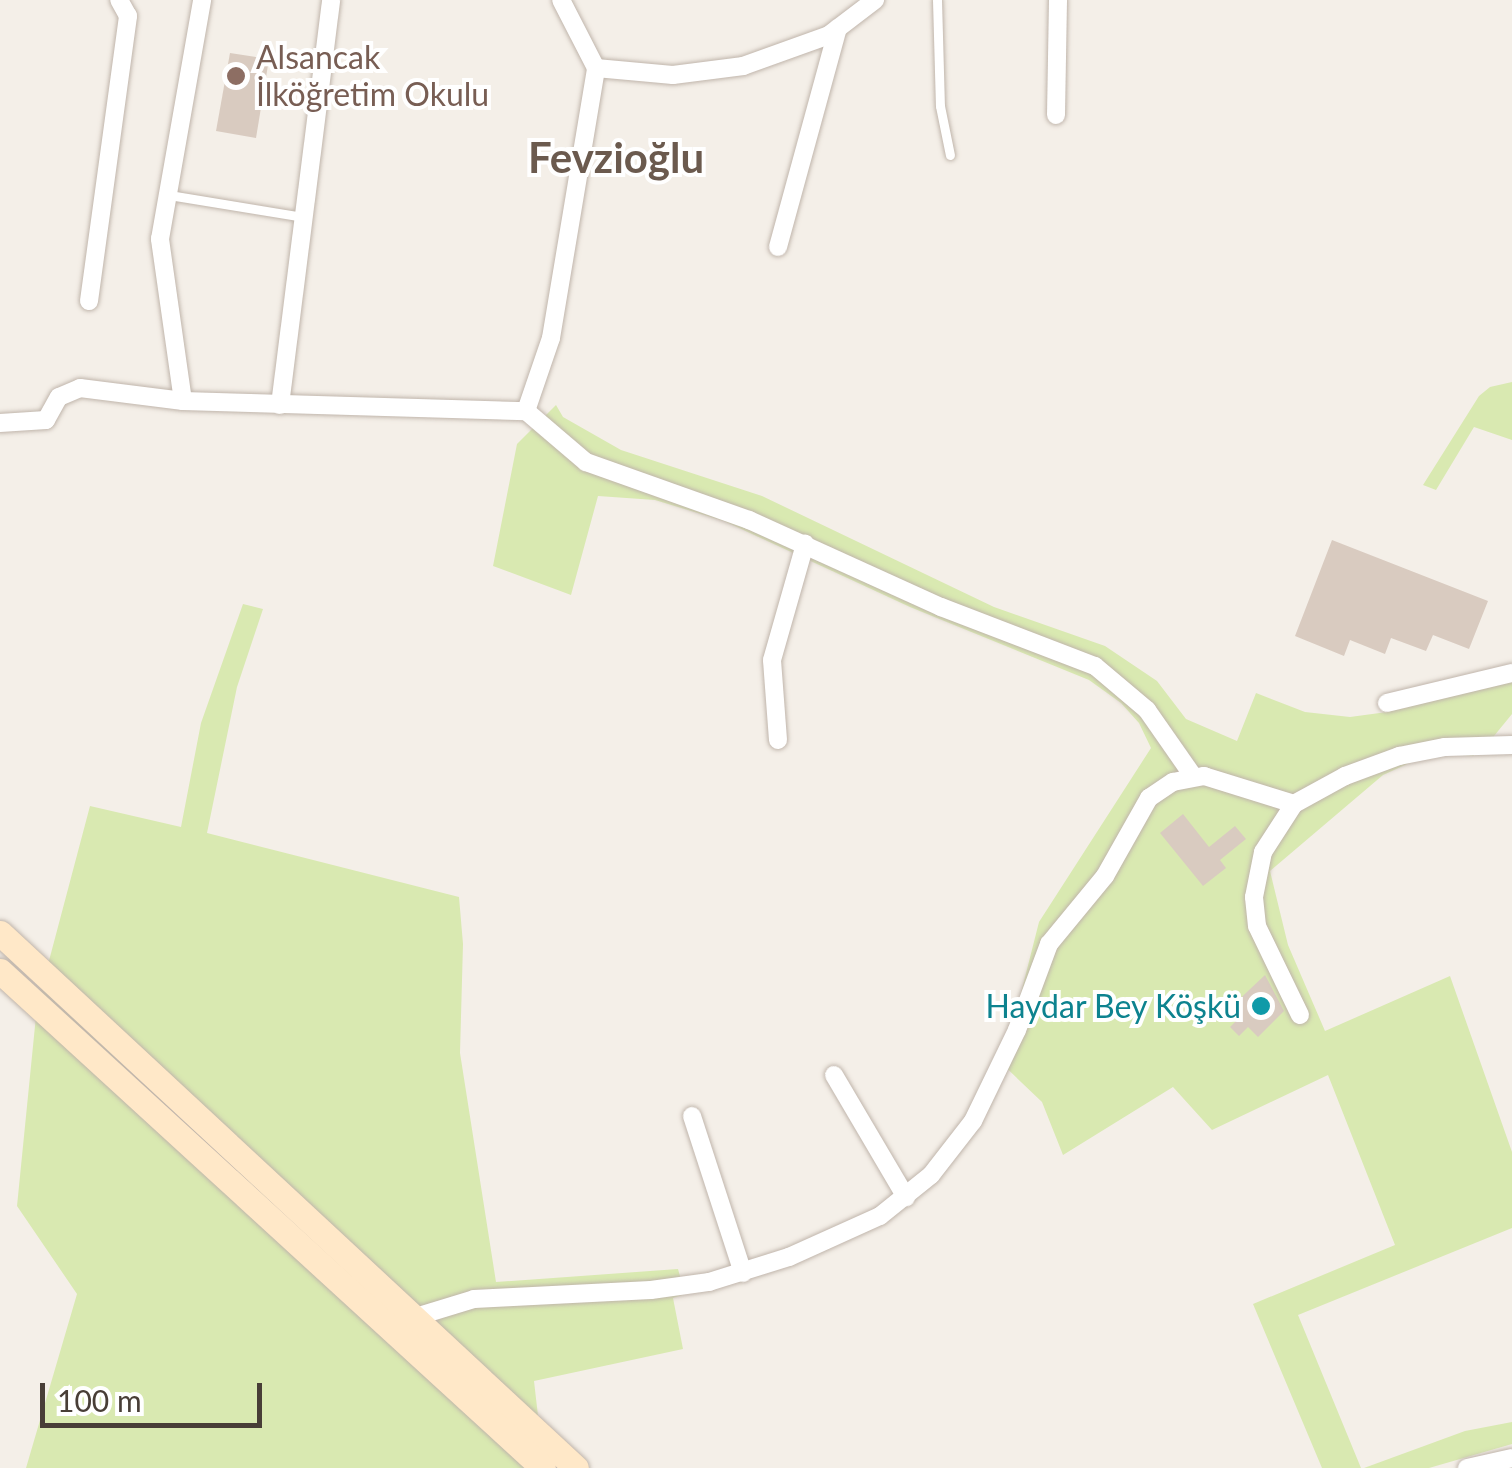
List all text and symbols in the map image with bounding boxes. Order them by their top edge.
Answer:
place label: Alsancak İlköğretim Okulu [256,39,489,114]
marker: Alsancak İlköğretim Okulu [225,65,247,87]
district label: Fevzioğlu [528,132,704,182]
place label: Haydar Bey Köşkü [984,987,1241,1025]
marker: Haydar Bey Köşkü [1250,995,1272,1017]
scale bar [45,1363,268,1425]
text: 100 m [57,1382,142,1418]

